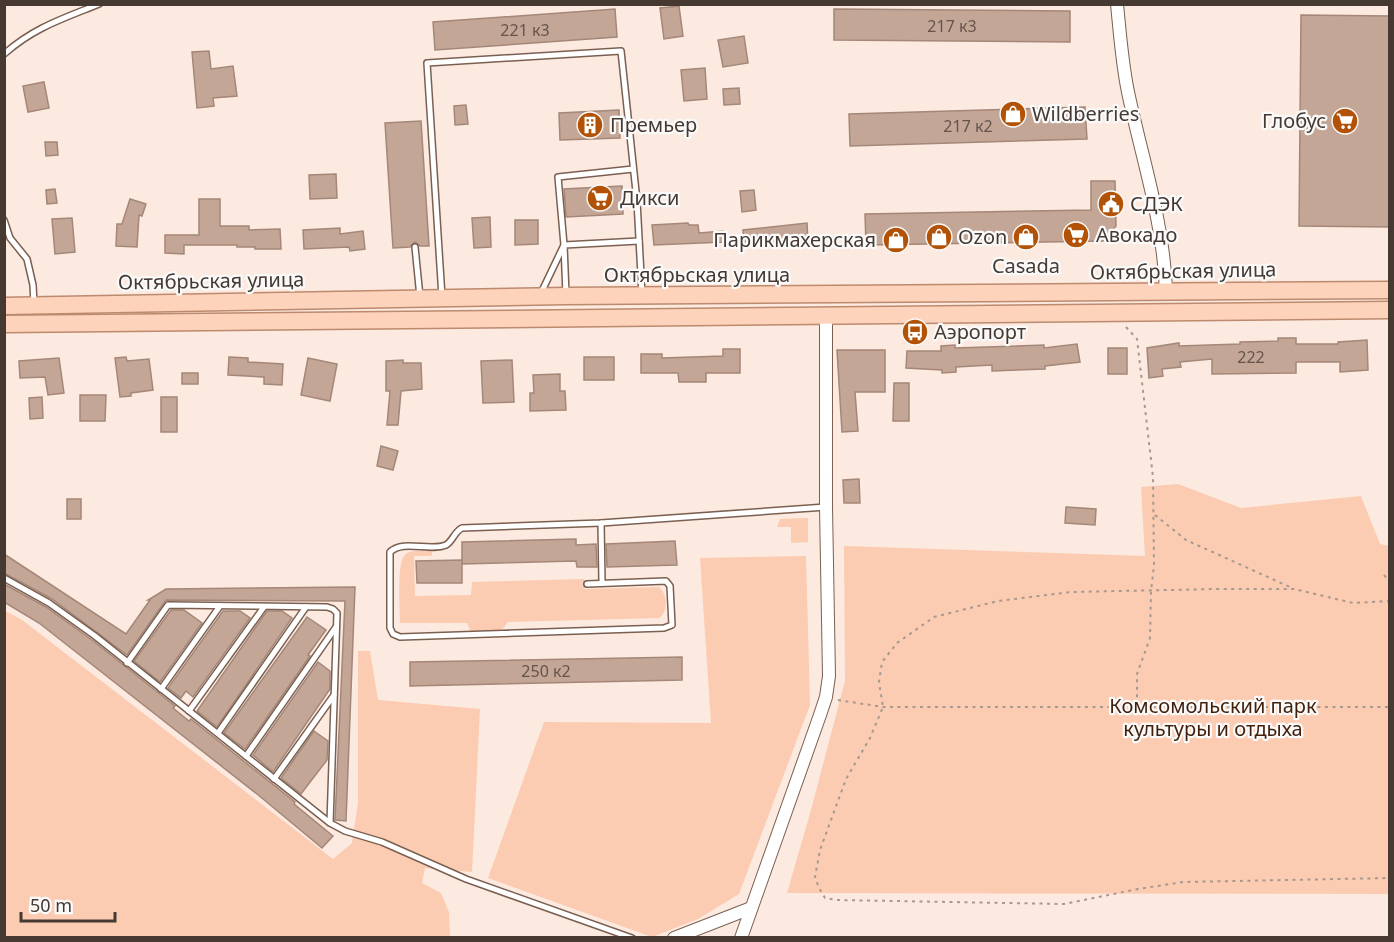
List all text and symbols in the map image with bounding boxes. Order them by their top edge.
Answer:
house number: 217 к3 [927,15,977,37]
house number: 221 к3 [500,19,550,41]
shop icon: Wildberries [998,99,1028,129]
place label: Wildberries [1032,100,1139,127]
supermarket icon: Глобус [1330,106,1360,136]
place label: Глобус [1262,107,1326,134]
building icon: Премьер [575,110,605,140]
place label: Премьер [610,111,697,138]
house number: 217 к2 [943,115,993,137]
supermarket icon: Дикси [585,183,615,213]
place label: Дикси [620,184,680,211]
public building icon: СДЭК [1096,189,1126,219]
place label: СДЭК [1130,190,1183,217]
supermarket icon: Авокадо [1061,220,1091,250]
place label: Авокадо [1096,221,1177,248]
shop icon: Ozon [924,222,954,252]
shop icon: Casada [1011,222,1041,252]
place label: Ozon [958,223,1007,250]
shop icon: Парикмахерская [881,225,911,255]
place label: Парикмахерская [713,226,876,253]
place label: Casada [992,252,1060,279]
street label: Октябрьская улица [1090,255,1276,286]
street label: Октябрьская улица [604,261,790,288]
street label: Октябрьская улица [118,265,304,296]
bus stop icon: Аэропорт [900,317,930,347]
place label: Аэропорт [934,318,1026,345]
house number: 222 [1237,346,1265,368]
house number: 250 к2 [521,660,571,682]
park label: Комсомольский парк культуры и отдыха [1109,692,1317,742]
scale bar [21,885,116,923]
text: 50 m [30,893,72,917]

